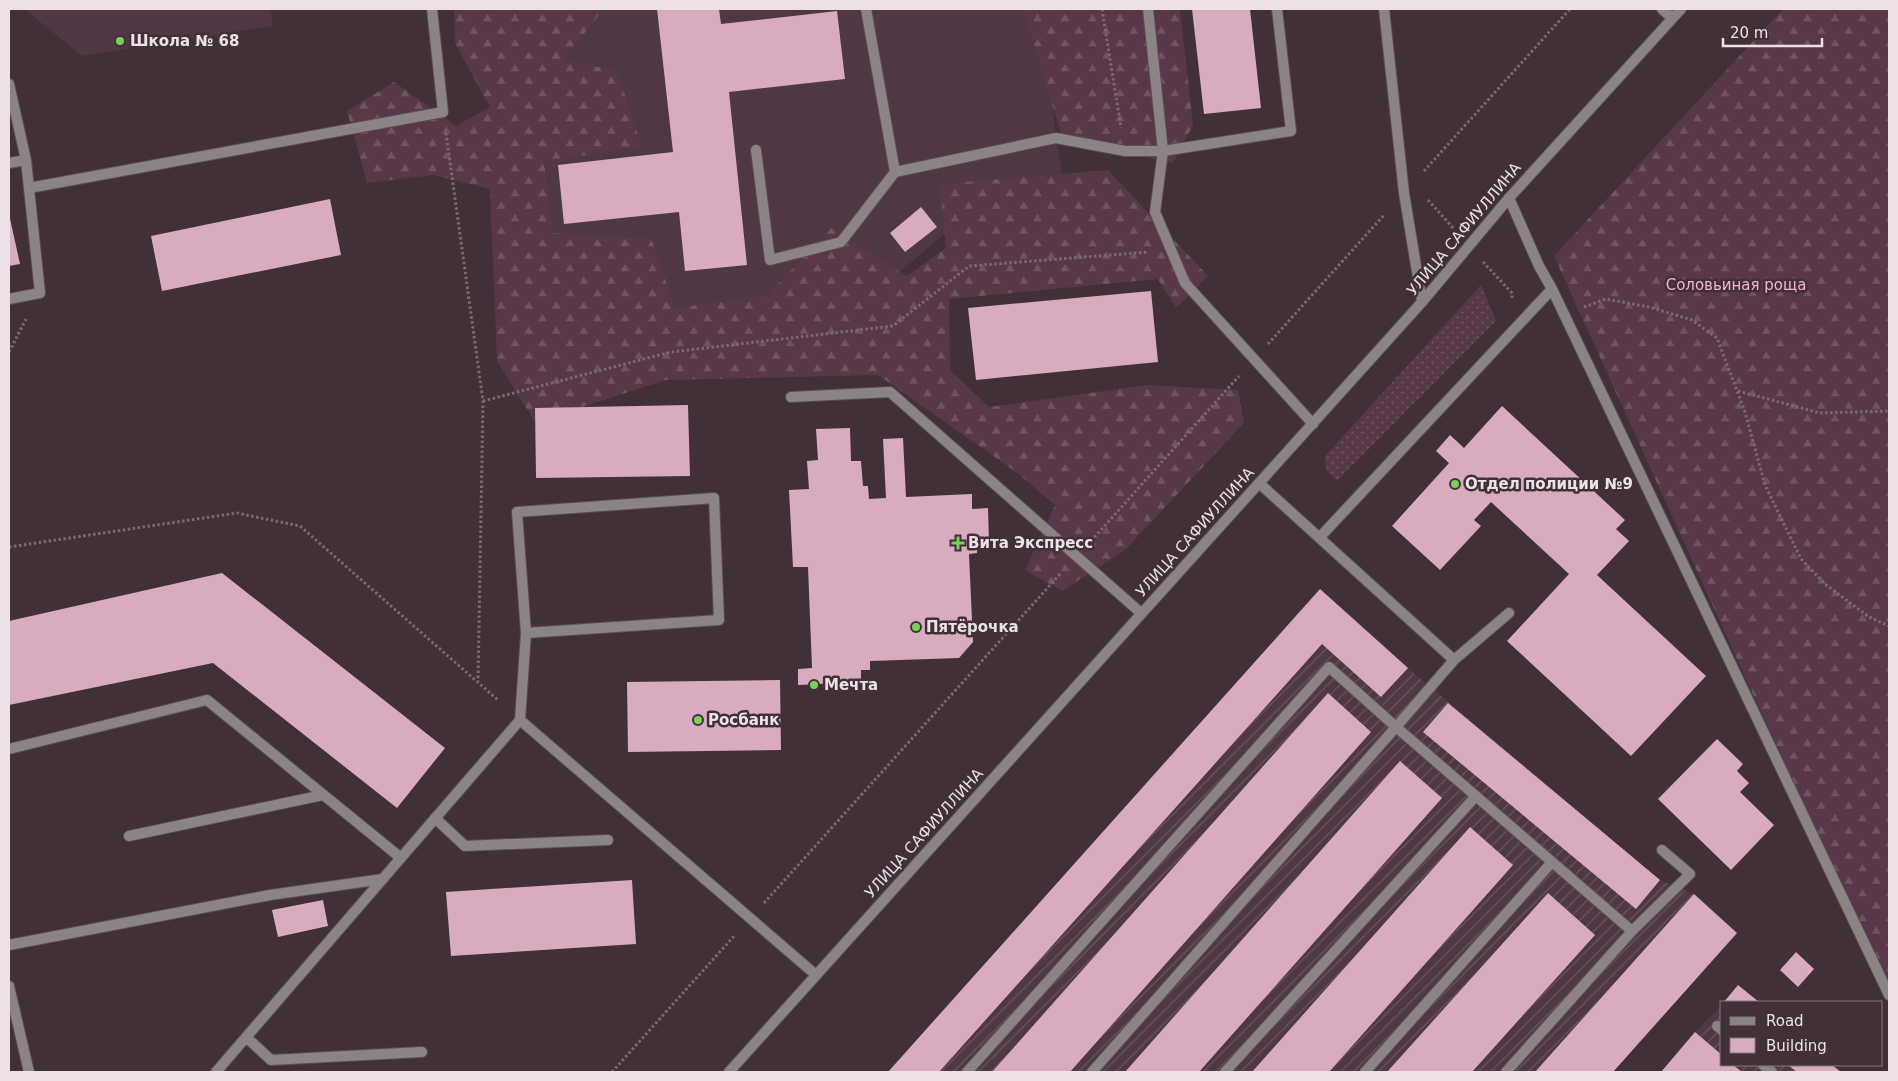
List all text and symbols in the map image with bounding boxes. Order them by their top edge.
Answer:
scale bar [1723,15,1822,47]
text: 20 m [1730,24,1768,42]
place label: Школа № 68 [130,32,240,50]
marker: Школа № 68 [114,35,126,47]
street label: УЛИЦА САФИУЛЛИНА [1403,158,1525,299]
park label: Соловьиная роща [1666,276,1806,294]
street label: УЛИЦА САФИУЛЛИНА [1132,463,1258,600]
place label: Отдел полиции №9 [1465,475,1633,493]
marker: Отдел полиции №9 [1449,478,1461,490]
place label: Вита Экспресс [968,534,1093,552]
marker: Вита Экспресс [952,537,964,549]
place label: Пятёрочка [926,618,1019,636]
marker: Пятёрочка [910,621,922,633]
place label: Мечта [824,676,878,694]
marker: Мечта [808,679,820,691]
place label: Росбанк [708,711,779,729]
marker: Росбанк [692,714,704,726]
street label: УЛИЦА САФИУЛЛИНА [861,764,987,901]
legend [1720,1001,1883,1066]
text: Road [1766,1012,1804,1030]
text: Building [1766,1037,1827,1055]

